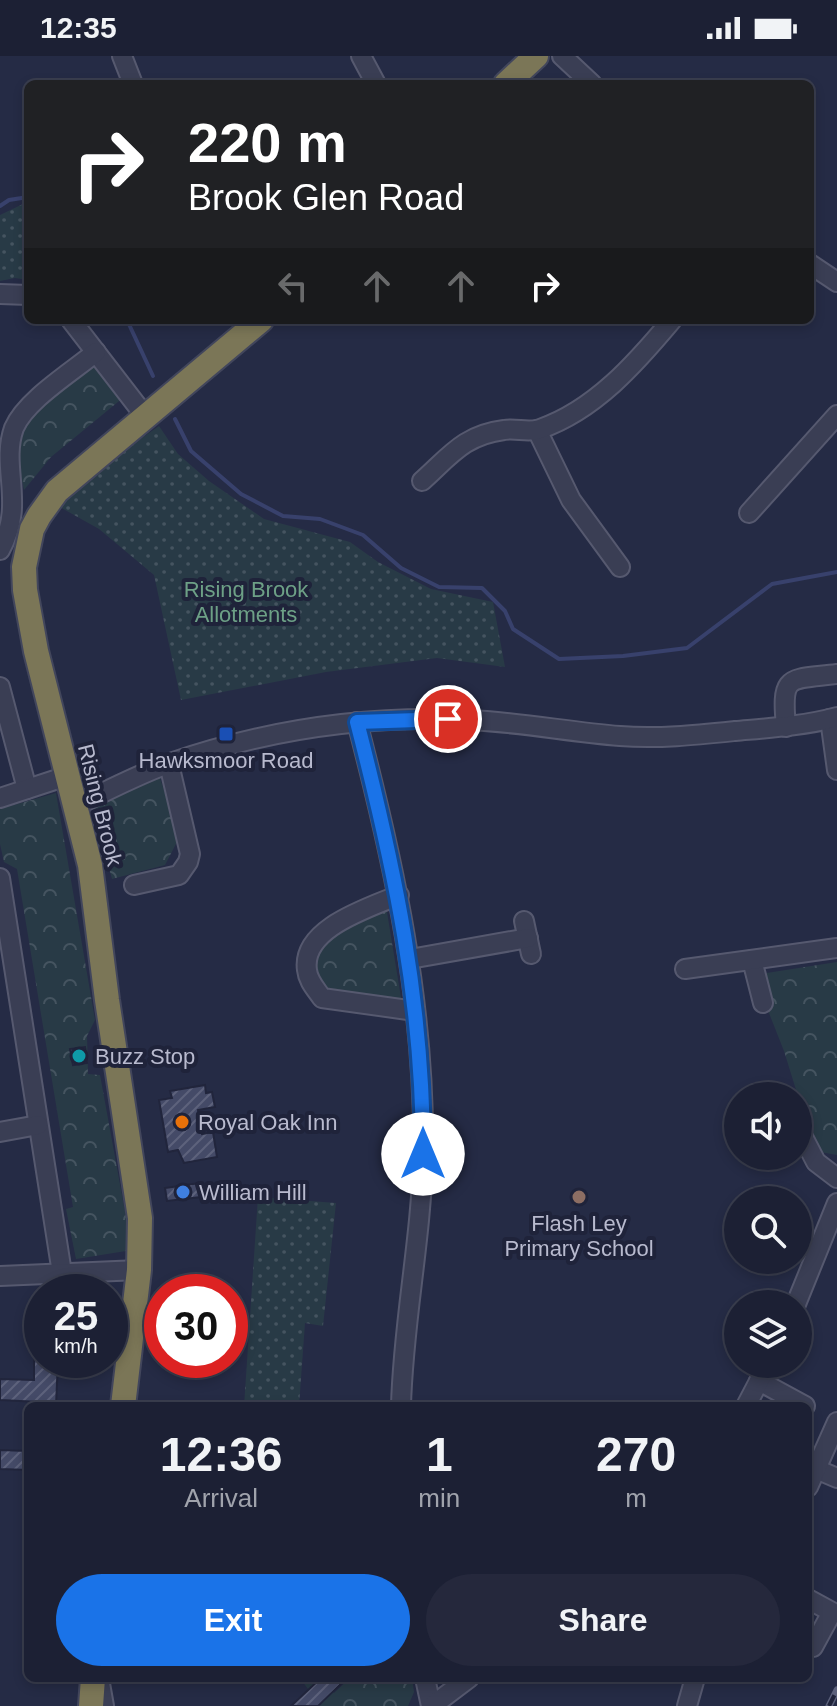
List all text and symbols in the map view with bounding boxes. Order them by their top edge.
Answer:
text: 12:35 [40,11,117,44]
text: 220 m [188,111,347,174]
icon: right [56,112,160,216]
text: Brook Glen Road [188,177,464,218]
icon: left [271,264,315,308]
icon: ahead [355,264,399,308]
icon: ahead [439,264,483,308]
icon: right [523,264,567,308]
park label: Rising Brook Allotments [184,577,309,627]
pin [414,685,482,753]
icon: arrive [426,697,470,741]
marker: Hawksmoor Road [217,725,235,743]
street label: Rising Brook [73,741,127,869]
place label: Hawksmoor Road [139,748,313,773]
place label: Buzz Stop [95,1044,195,1069]
marker: Buzz Stop [70,1047,88,1065]
map controls [724,1082,812,1378]
button: sound [724,1082,812,1170]
place label: Royal Oak Inn [198,1110,337,1135]
position arrow [381,1112,465,1196]
marker: Royal Oak Inn [173,1113,191,1131]
place label: William Hill [199,1180,307,1205]
marker: William Hill [174,1183,192,1201]
button: search [724,1186,812,1274]
marker: Flash Ley Primary School [570,1188,588,1206]
place label: Flash Ley Primary School [504,1211,654,1261]
speed limit sign: 30 [144,1274,248,1378]
button: layers [724,1290,812,1378]
text: 25 [54,1294,98,1338]
text: km/h [54,1335,98,1357]
text: 12:36 [160,1428,283,1481]
text: 1 [426,1428,453,1481]
text: 270 [596,1428,676,1481]
text: Arrival [184,1483,258,1513]
text: min [418,1483,460,1513]
text: m [625,1483,647,1513]
button: Exit [56,1574,410,1666]
button: Share [426,1574,780,1666]

